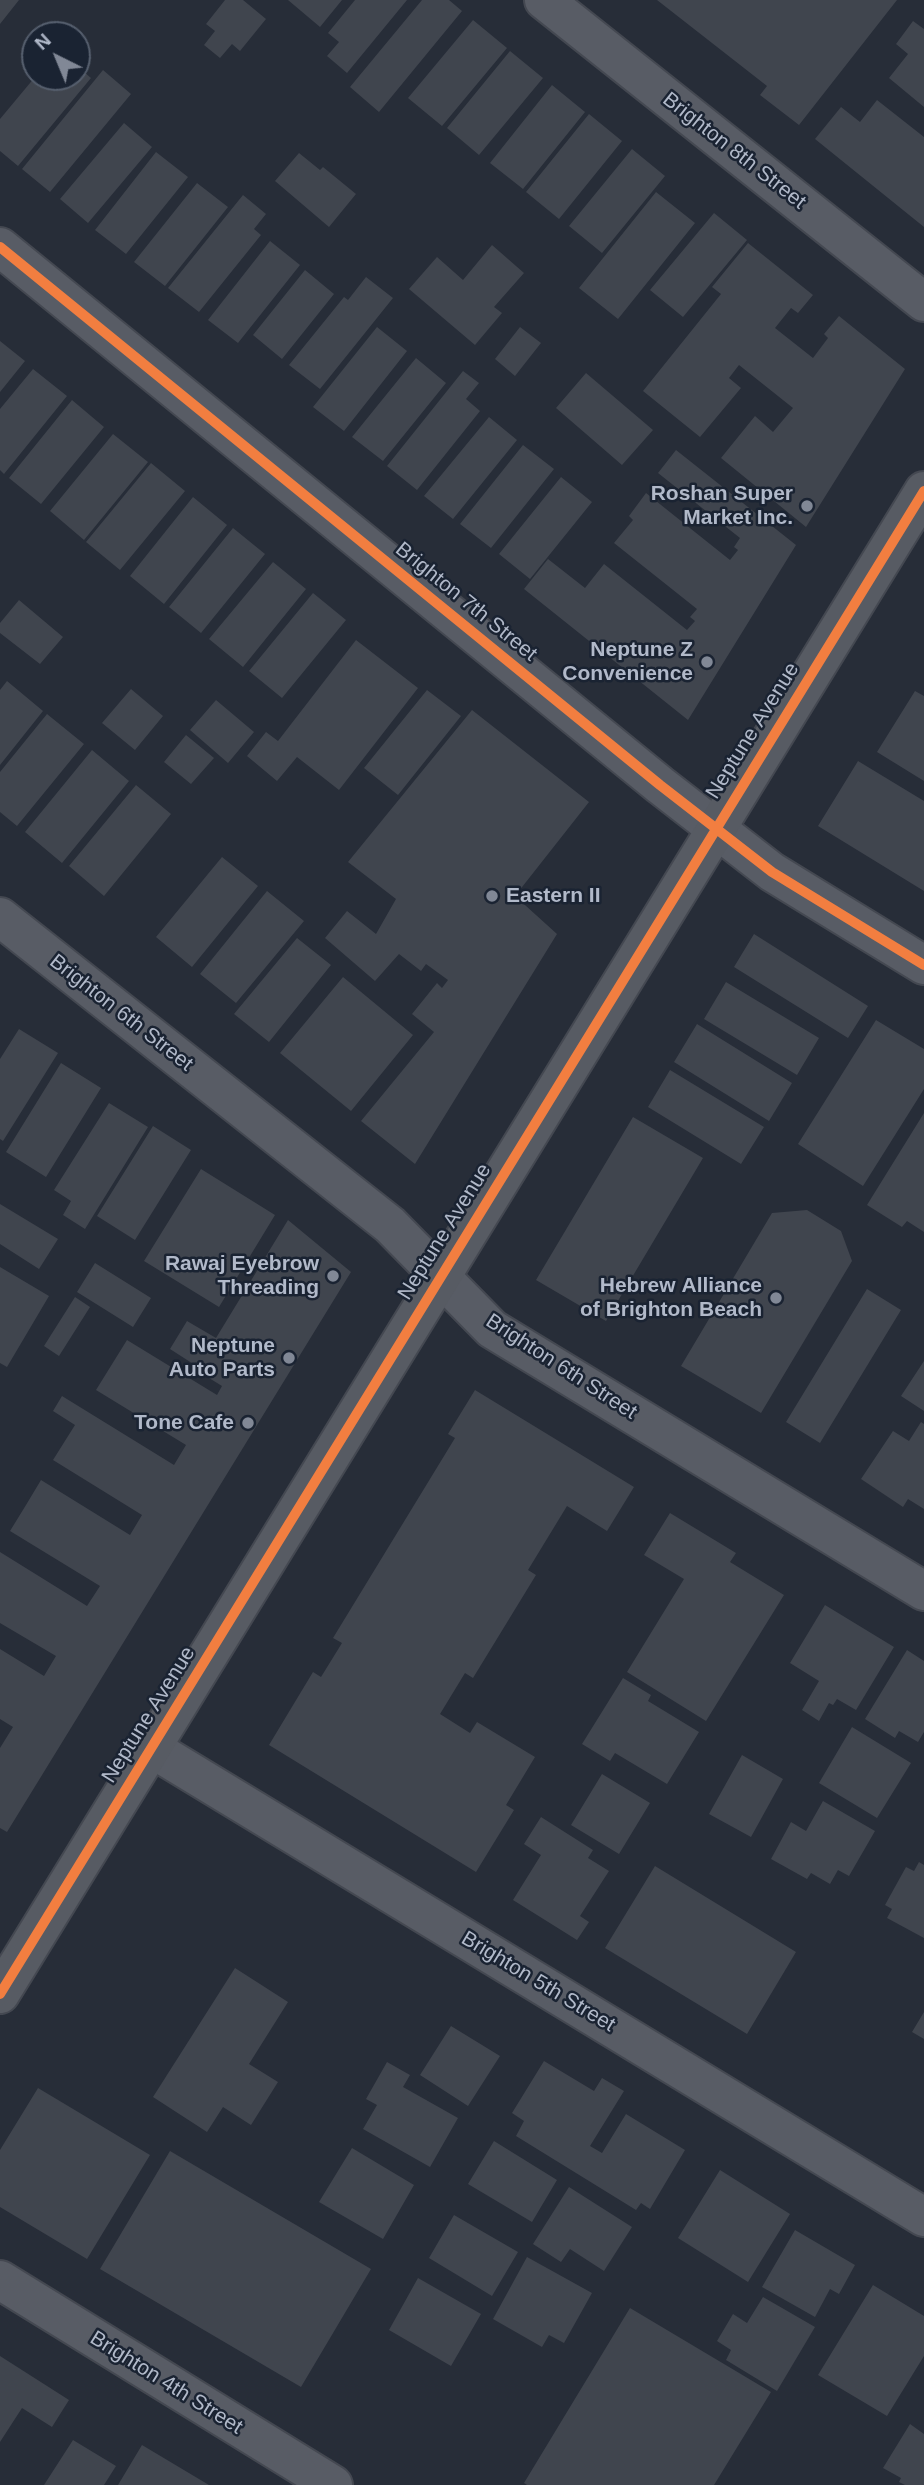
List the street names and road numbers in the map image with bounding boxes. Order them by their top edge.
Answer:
street label: Brighton 8th Street [657,87,811,215]
street label: Brighton 7th Street [390,537,542,667]
street label: Neptune Avenue [701,658,805,804]
street label: Brighton 6th Street [44,949,198,1077]
street label: Neptune Avenue [393,1159,497,1305]
street label: Brighton 6th Street [481,1309,641,1425]
street label: Neptune Avenue [97,1642,201,1788]
street label: Brighton 5th Street [456,1926,620,2038]
street label: Brighton 4th Street [85,2326,247,2440]

